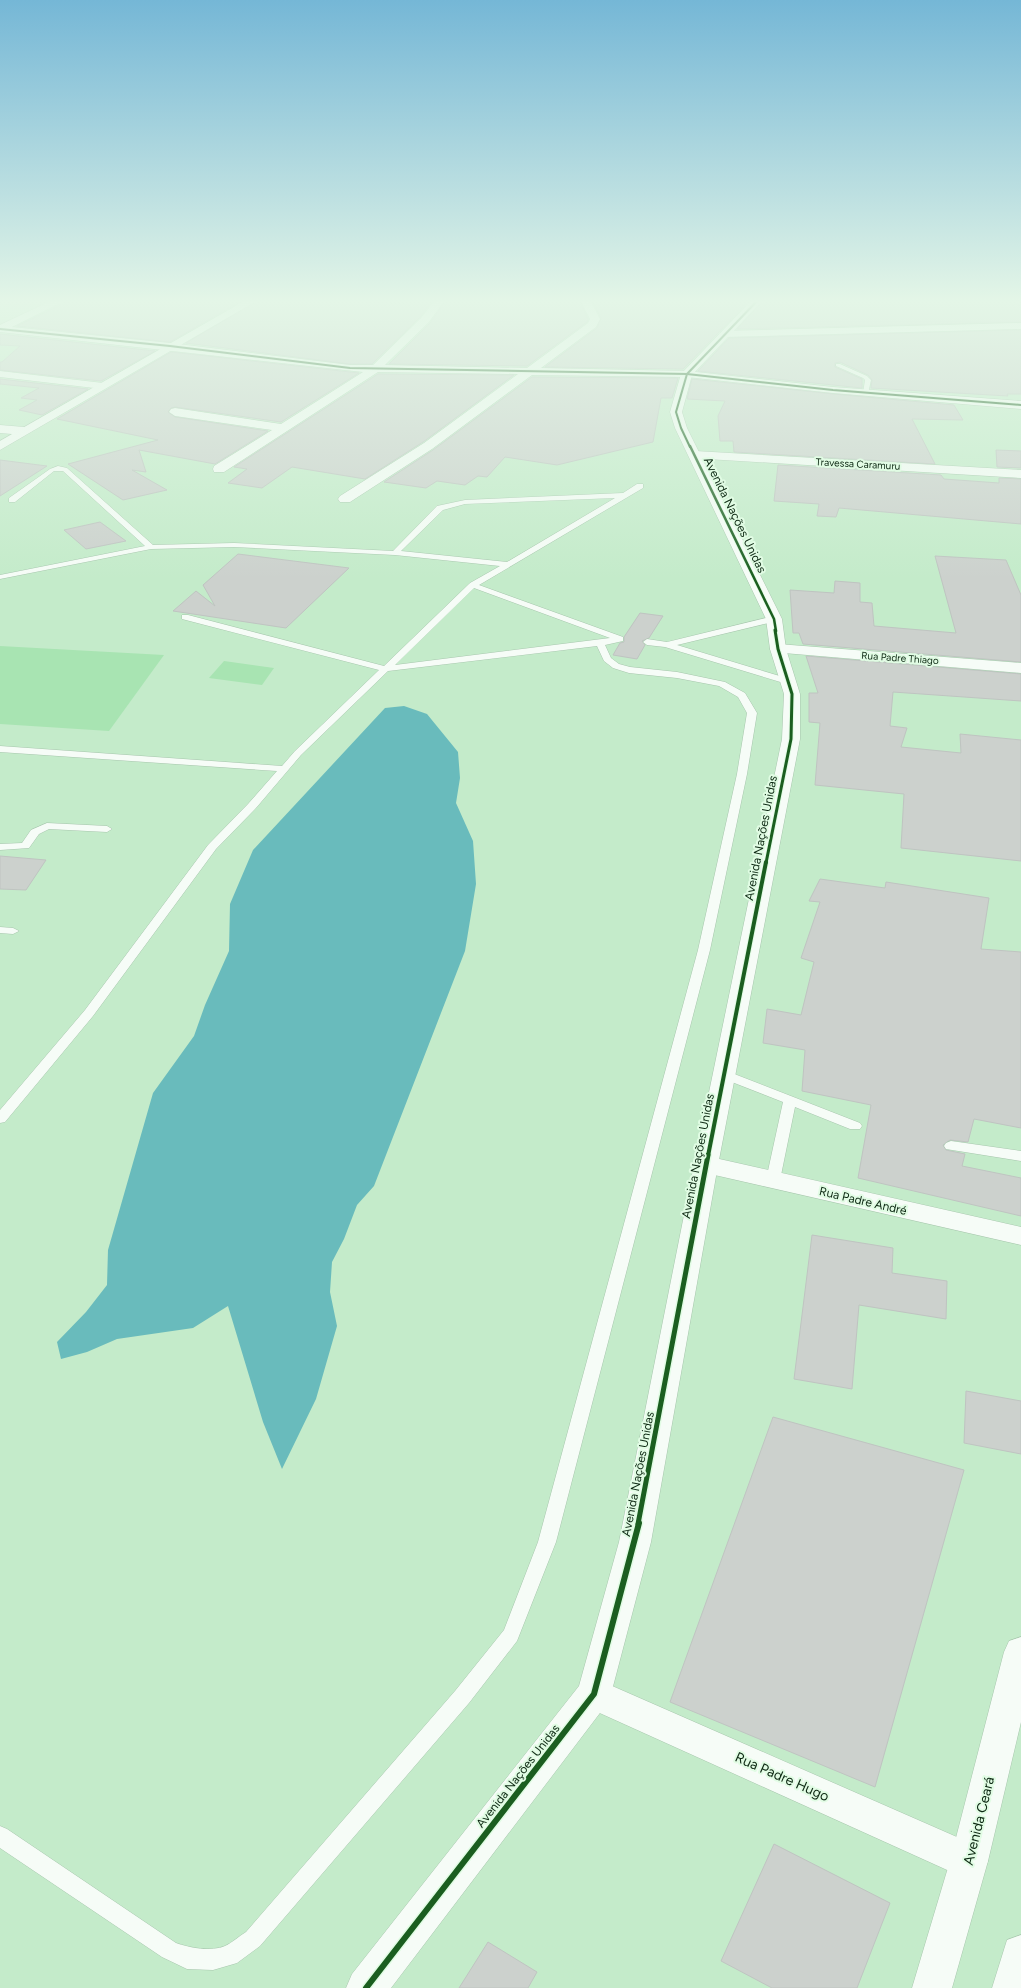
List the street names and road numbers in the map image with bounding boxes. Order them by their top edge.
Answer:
street label: Avenida Nações Unidas [701,455,769,575]
street label: Travessa Caramuru [815,455,901,473]
street label: Rua Padre Thiago [861,649,939,667]
street label: Avenida Nações Unidas [742,774,780,902]
street label: Avenida Nações Unidas [679,1092,717,1220]
street label: Rua Padre André [818,1184,909,1218]
street label: Avenida Nações Unidas [619,1410,657,1538]
street label: Avenida Nações Unidas [473,1721,563,1830]
street label: Rua Padre Hugo [732,1749,832,1805]
street label: Avenida Ceará [960,1775,998,1867]

